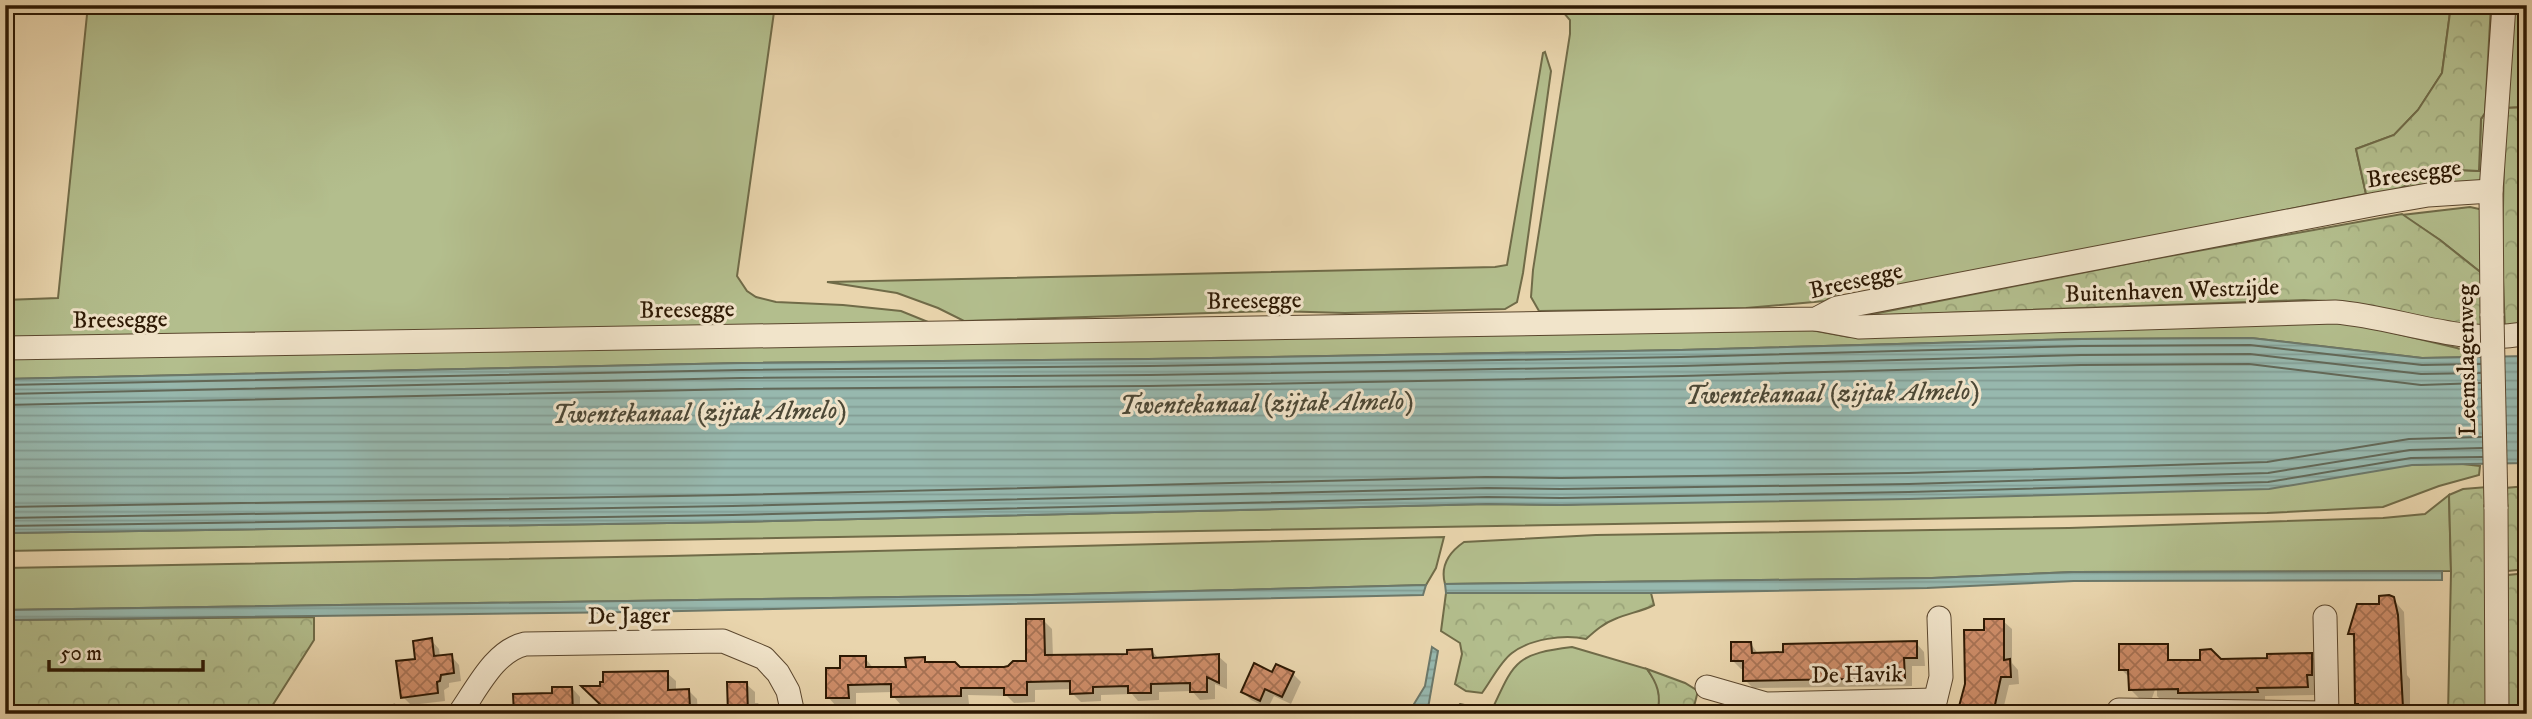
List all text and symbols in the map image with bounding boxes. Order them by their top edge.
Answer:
street label: Breesegge [2365,153,2463,195]
street label: Breesegge [1806,256,1906,306]
street label: Buitenhaven Westzijde [2064,272,2280,310]
street label: Leemslagenweg [2451,284,2483,436]
street label: Breesegge [1206,285,1302,317]
street label: Breesegge [639,294,735,326]
street label: Breesegge [72,304,168,336]
water label: Twentekanaal (zijtak Almelo) [1685,375,1980,413]
water label: Twentekanaal (zijtak Almelo) [1119,385,1414,423]
water label: Twentekanaal (zijtak Almelo) [552,394,847,432]
street label: De Jager [587,600,671,632]
scale bar [49,628,203,672]
text: 50 m [60,641,102,667]
street label: De Havik [1811,659,1903,691]

